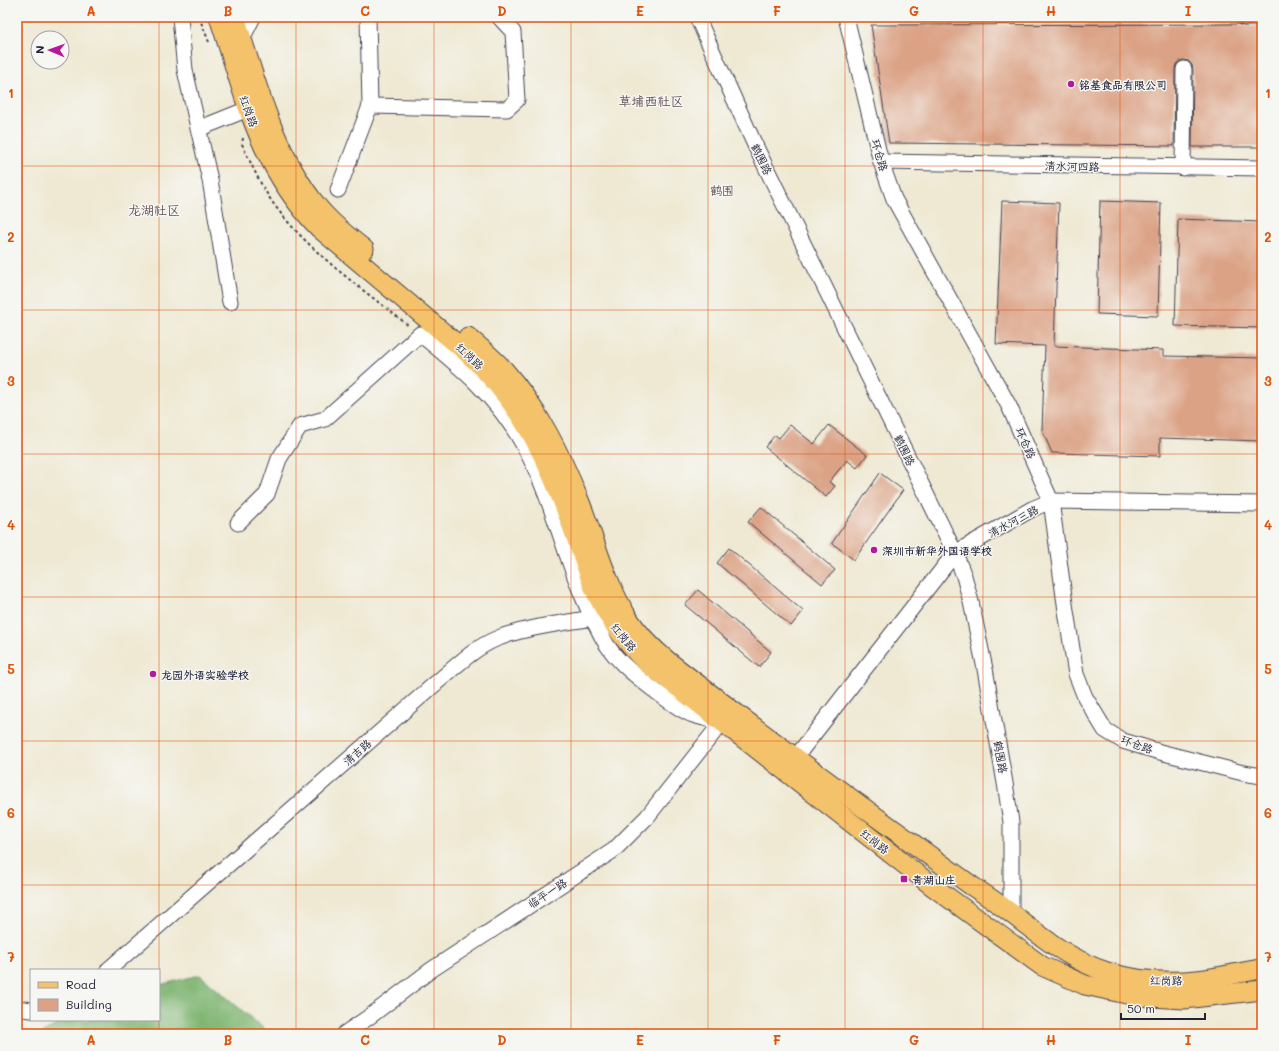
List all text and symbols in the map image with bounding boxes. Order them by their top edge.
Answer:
text: A [86,2,96,19]
text: B [224,2,233,19]
text: C [360,2,370,19]
text: D [497,2,507,19]
text: E [636,2,644,19]
text: F [773,2,781,19]
text: G [909,2,919,19]
text: H [1046,2,1056,19]
text: I [1185,2,1192,19]
north arrow [30,30,70,70]
text: N [32,45,47,54]
place label: 铭基食品有限公司 [1079,77,1167,92]
marker: 铭基食品有限公司 [1066,79,1076,89]
text: 1 [8,84,14,101]
text: 1 [1265,84,1271,101]
district label: 草埔西社区 [618,92,684,109]
street label: 红岗路 [236,93,262,129]
street label: 环仓路 [868,137,892,173]
street label: 鹤围路 [748,141,776,177]
street label: 清水河四路 [1044,158,1100,174]
district label: 鹤围 [710,182,734,198]
district label: 龙湖社区 [128,201,180,218]
text: 2 [7,228,15,245]
text: 2 [1264,228,1272,245]
street label: 红岗路 [453,339,487,373]
text: 3 [7,372,15,389]
text: 3 [1264,372,1272,389]
street label: 环仓路 [1012,425,1040,461]
street label: 鹤围路 [891,432,919,468]
street label: 清水河三路 [985,501,1041,541]
text: 4 [7,516,15,533]
text: 4 [1264,516,1272,533]
place label: 深圳市新华外国语学校 [882,543,992,558]
marker: 深圳市新华外国语学校 [869,545,879,555]
street label: 红岗路 [608,619,640,655]
text: 5 [7,660,15,677]
text: 5 [1264,660,1272,677]
place label: 龙园外语实验学校 [161,667,249,682]
marker: 龙园外语实验学校 [148,669,158,679]
street label: 环仓路 [1119,731,1155,757]
street label: 清吉路 [340,736,374,768]
street label: 鹤围路 [991,739,1011,775]
text: 6 [7,804,15,821]
text: 6 [1264,804,1272,821]
street label: 红岗路 [857,825,893,857]
place label: 青湖山庄 [912,872,956,887]
marker: 青湖山庄 [899,874,909,884]
street label: 临平一路 [524,875,570,911]
text: 7 [7,948,15,965]
text: 7 [1264,948,1272,965]
legend [30,969,160,1021]
street label: 红岗路 [1149,972,1183,988]
text: Road [66,976,96,992]
scale bar [1121,995,1205,1021]
text: Building [66,996,112,1012]
text: 50 m [1127,1000,1155,1016]
text: A [86,1031,96,1048]
text: B [224,1031,233,1048]
text: C [360,1031,370,1048]
text: D [497,1031,507,1048]
text: E [636,1031,644,1048]
text: F [773,1031,781,1048]
text: G [909,1031,919,1048]
text: H [1046,1031,1056,1048]
text: I [1185,1031,1192,1048]

